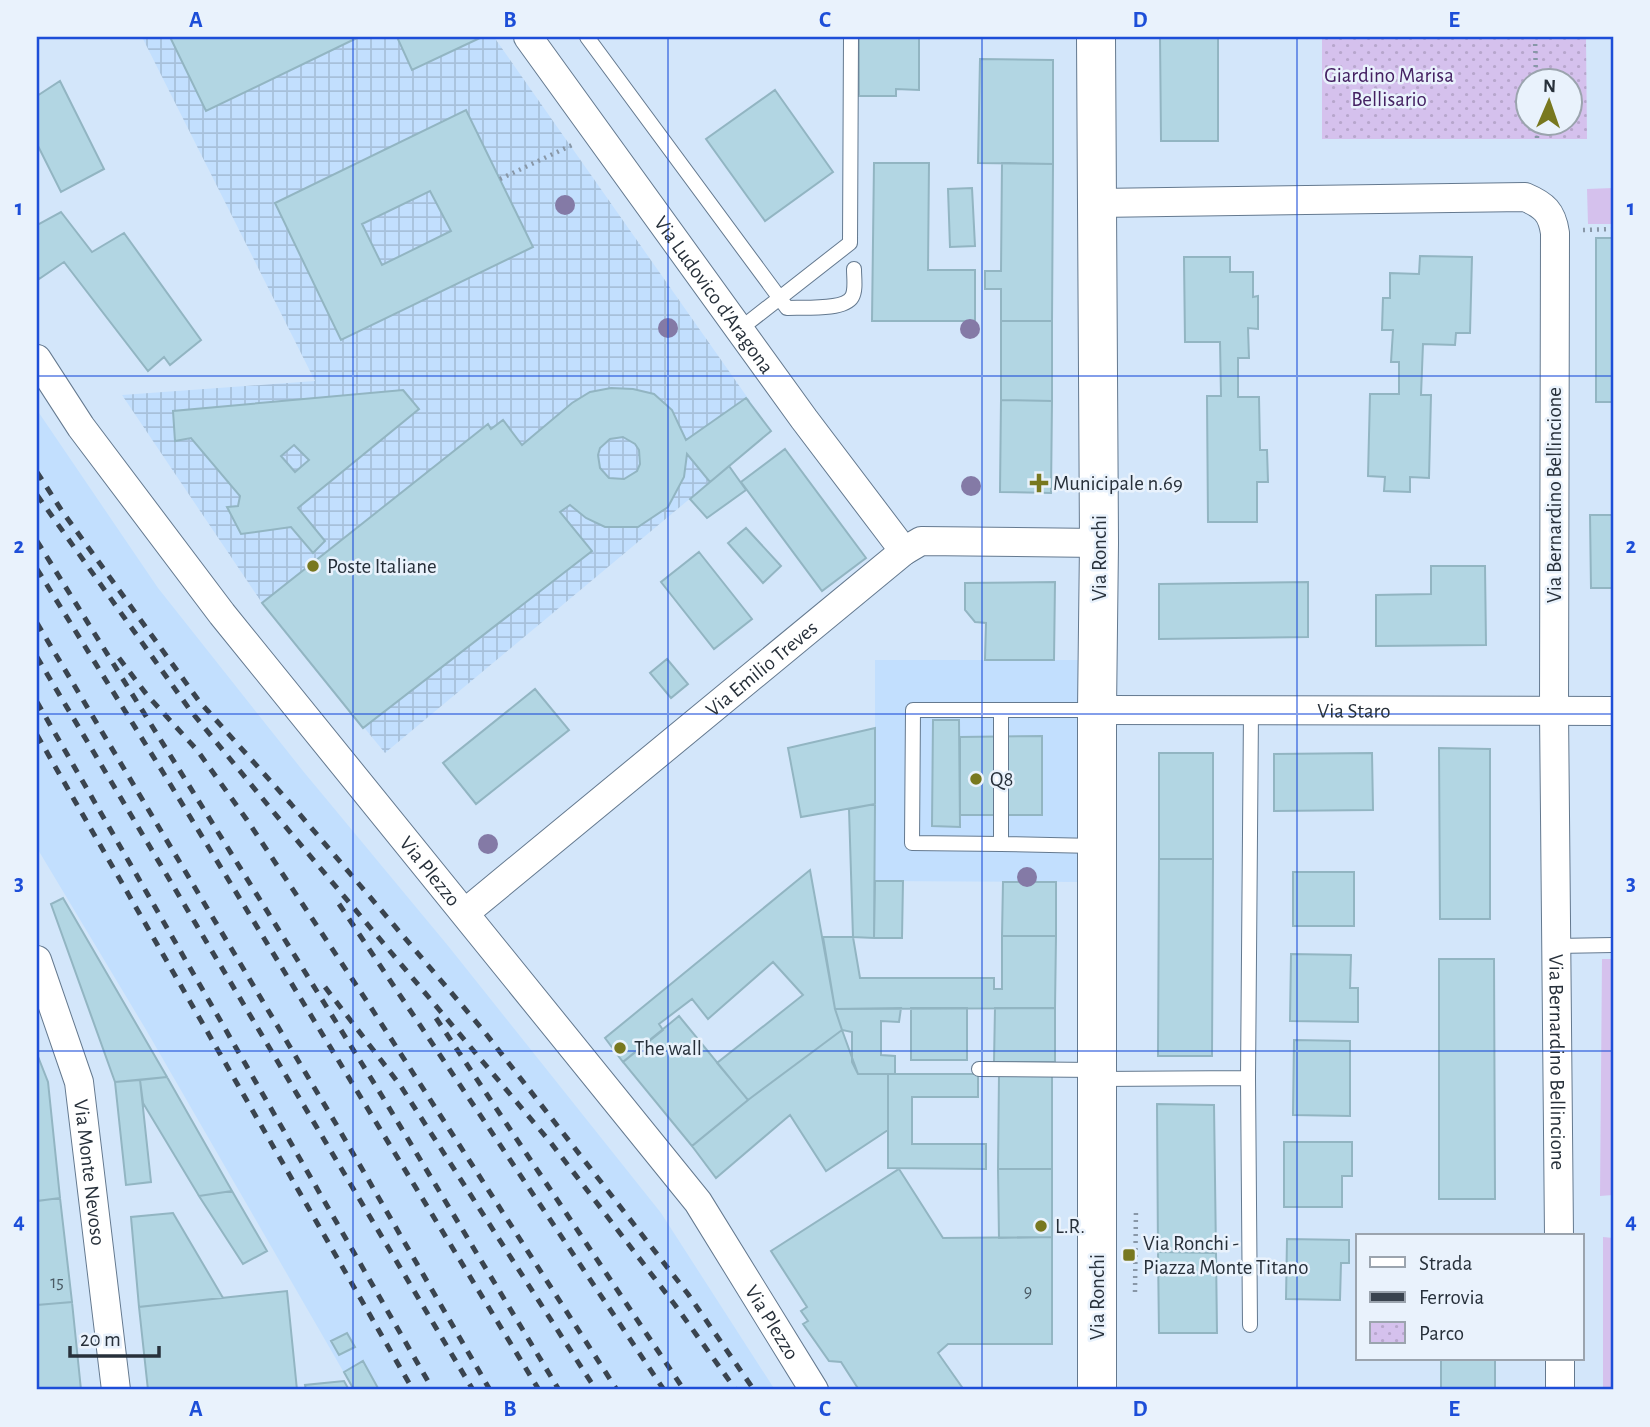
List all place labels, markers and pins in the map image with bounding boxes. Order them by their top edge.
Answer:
place label: Municipale n.69 [1053,473,1183,494]
marker: Municipale n.69 [1031,475,1047,491]
place label: Poste Italiane [327,556,437,577]
marker: Poste Italiane [305,558,321,574]
place label: Q8 [990,769,1013,790]
marker: Q8 [968,771,984,787]
place label: The wall [634,1038,702,1059]
marker: The wall [612,1040,628,1056]
place label: L.R. [1055,1216,1085,1237]
marker: L.R. [1033,1218,1049,1234]
place label: Via Ronchi - Piazza Monte Titano [1143,1233,1309,1278]
marker: Via Ronchi - Piazza Monte Titano [1121,1247,1137,1263]

